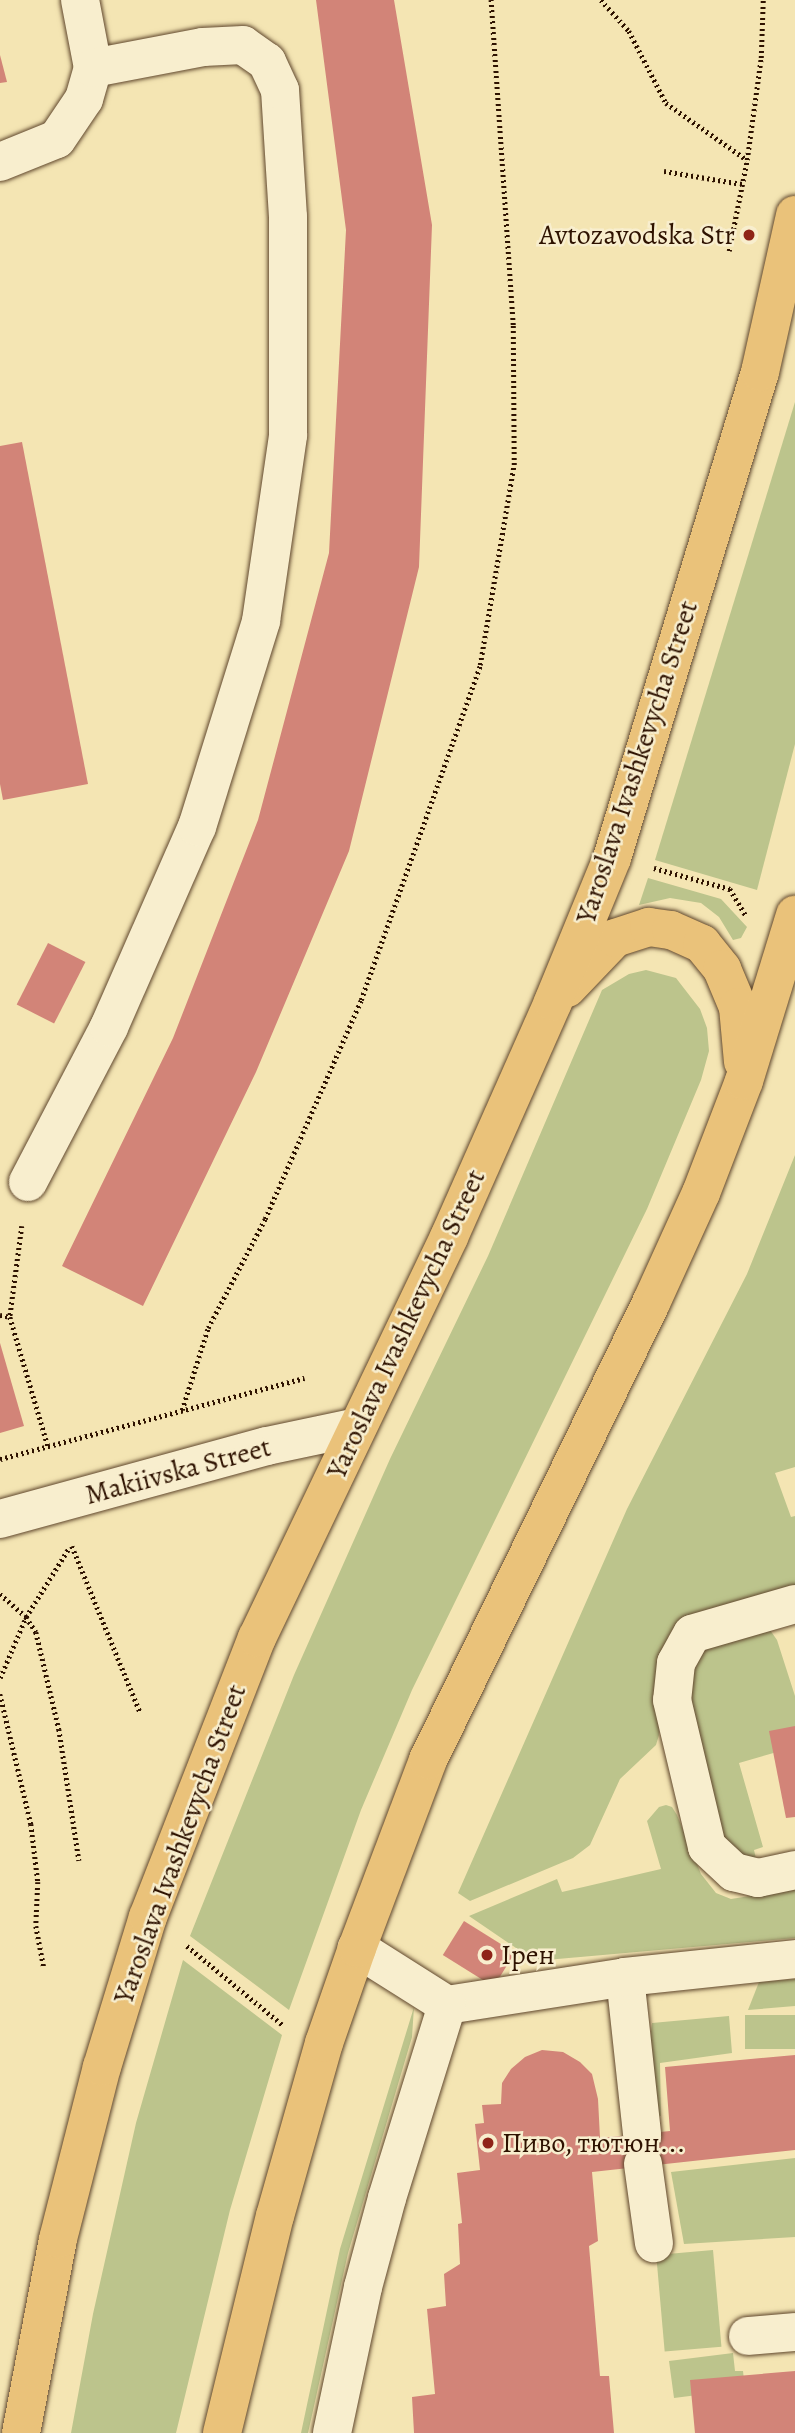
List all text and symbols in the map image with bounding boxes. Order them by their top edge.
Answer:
place label: Avtozavodska Str [539,218,735,252]
marker: Avtozavodska Str [741,227,757,243]
street label: Yaroslava Ivashkevycha Street [569,596,705,928]
street label: Yaroslava Ivashkevycha Street [320,1164,492,1484]
street label: Makiivska Street [82,1430,274,1512]
street label: Yaroslava Ivashkevycha Street [107,1680,253,2008]
place label: Ірен [501,1938,555,1972]
marker: Ірен [479,1947,495,1963]
place label: Пиво, тютюн... [502,2126,686,2160]
marker: Пиво, тютюн... [480,2135,496,2151]

